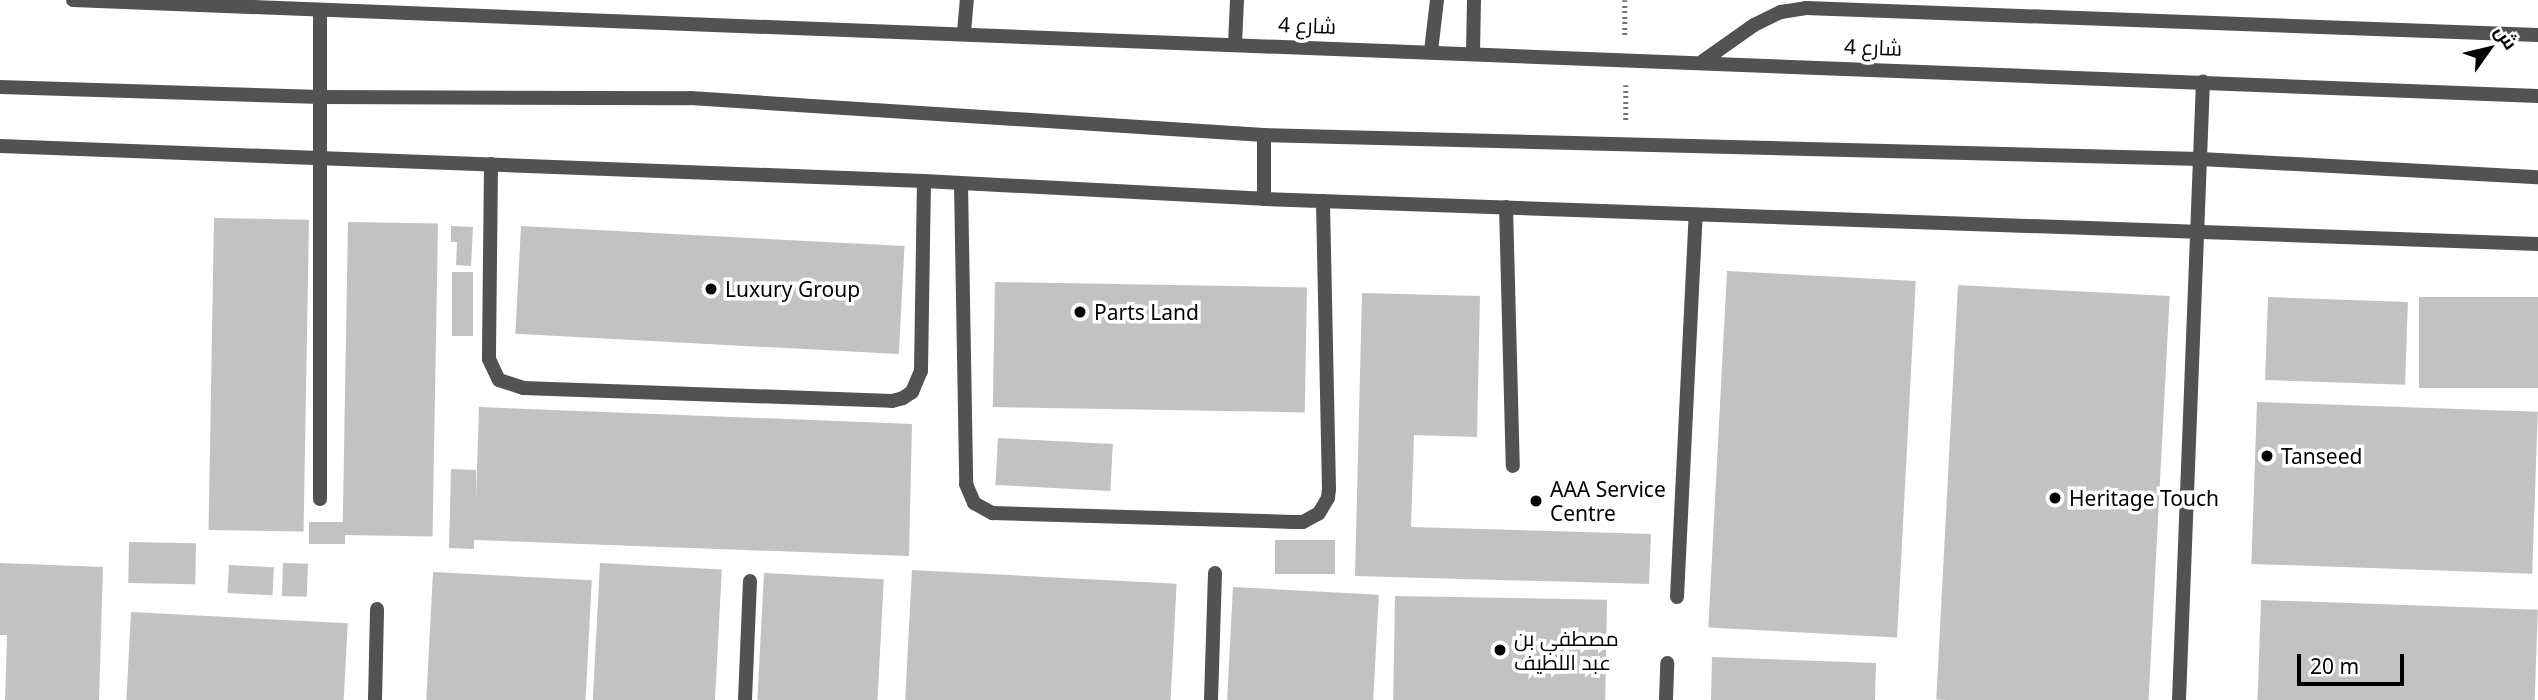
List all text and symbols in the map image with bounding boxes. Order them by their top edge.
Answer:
street label: شارع 4 [1278,11,1336,39]
north arrow [2454,14,2524,84]
text: ش [2489,20,2524,55]
street label: شارع 4 [1844,33,1902,61]
place label: Luxury Group [725,276,860,302]
marker: Luxury Group [703,281,719,297]
place label: Parts Land [1094,299,1199,325]
marker: Parts Land [1072,304,1088,320]
place label: Tanseed [2281,443,2362,469]
marker: Tanseed [2259,448,2275,464]
place label: AAA Service Centre [1550,476,1666,526]
place label: Heritage Touch [2069,485,2219,511]
marker: Heritage Touch [2047,490,2063,506]
marker: AAA Service Centre [1528,493,1544,509]
place label: مصطفي بن عبد اللطيف [1514,625,1619,675]
scale bar [2300,640,2407,684]
marker: مصطفي بن عبد اللطيف [1492,642,1508,658]
text: 20 m [2310,652,2359,680]

